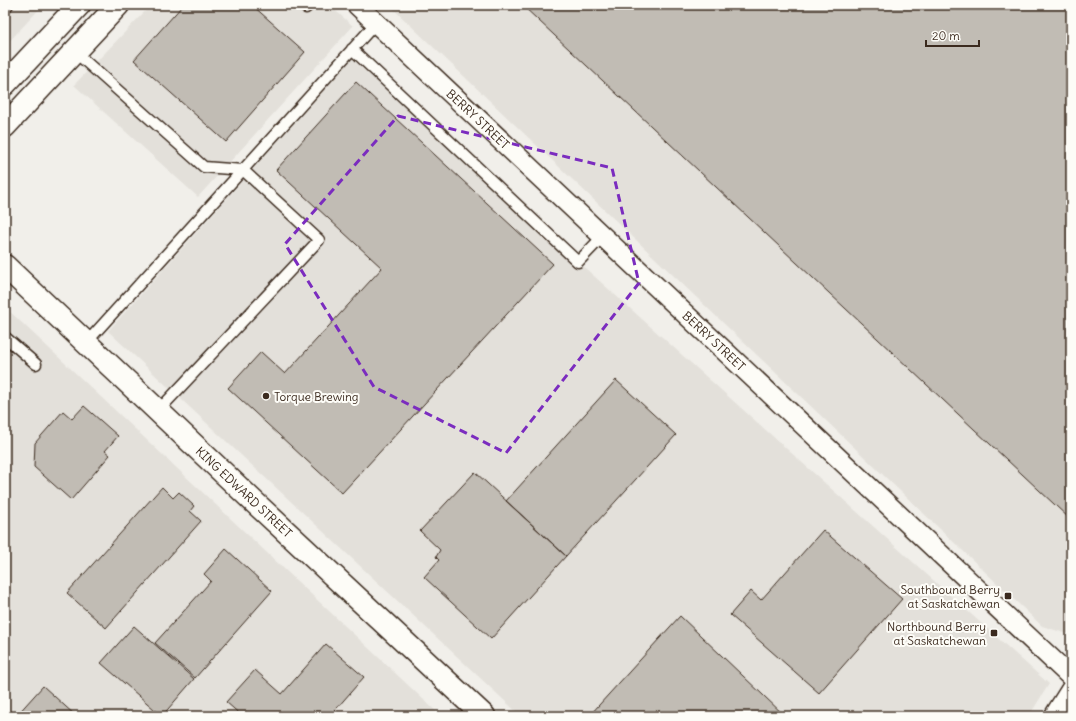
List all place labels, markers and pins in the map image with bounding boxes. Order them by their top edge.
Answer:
place label: Torque Brewing [274,389,359,404]
marker: Torque Brewing [261,391,271,401]
place label: Southbound Berry at Saskatchewan [900,582,1000,611]
marker: Southbound Berry at Saskatchewan [1003,591,1013,601]
place label: Northbound Berry at Saskatchewan [887,619,986,648]
marker: Northbound Berry at Saskatchewan [989,628,999,638]

